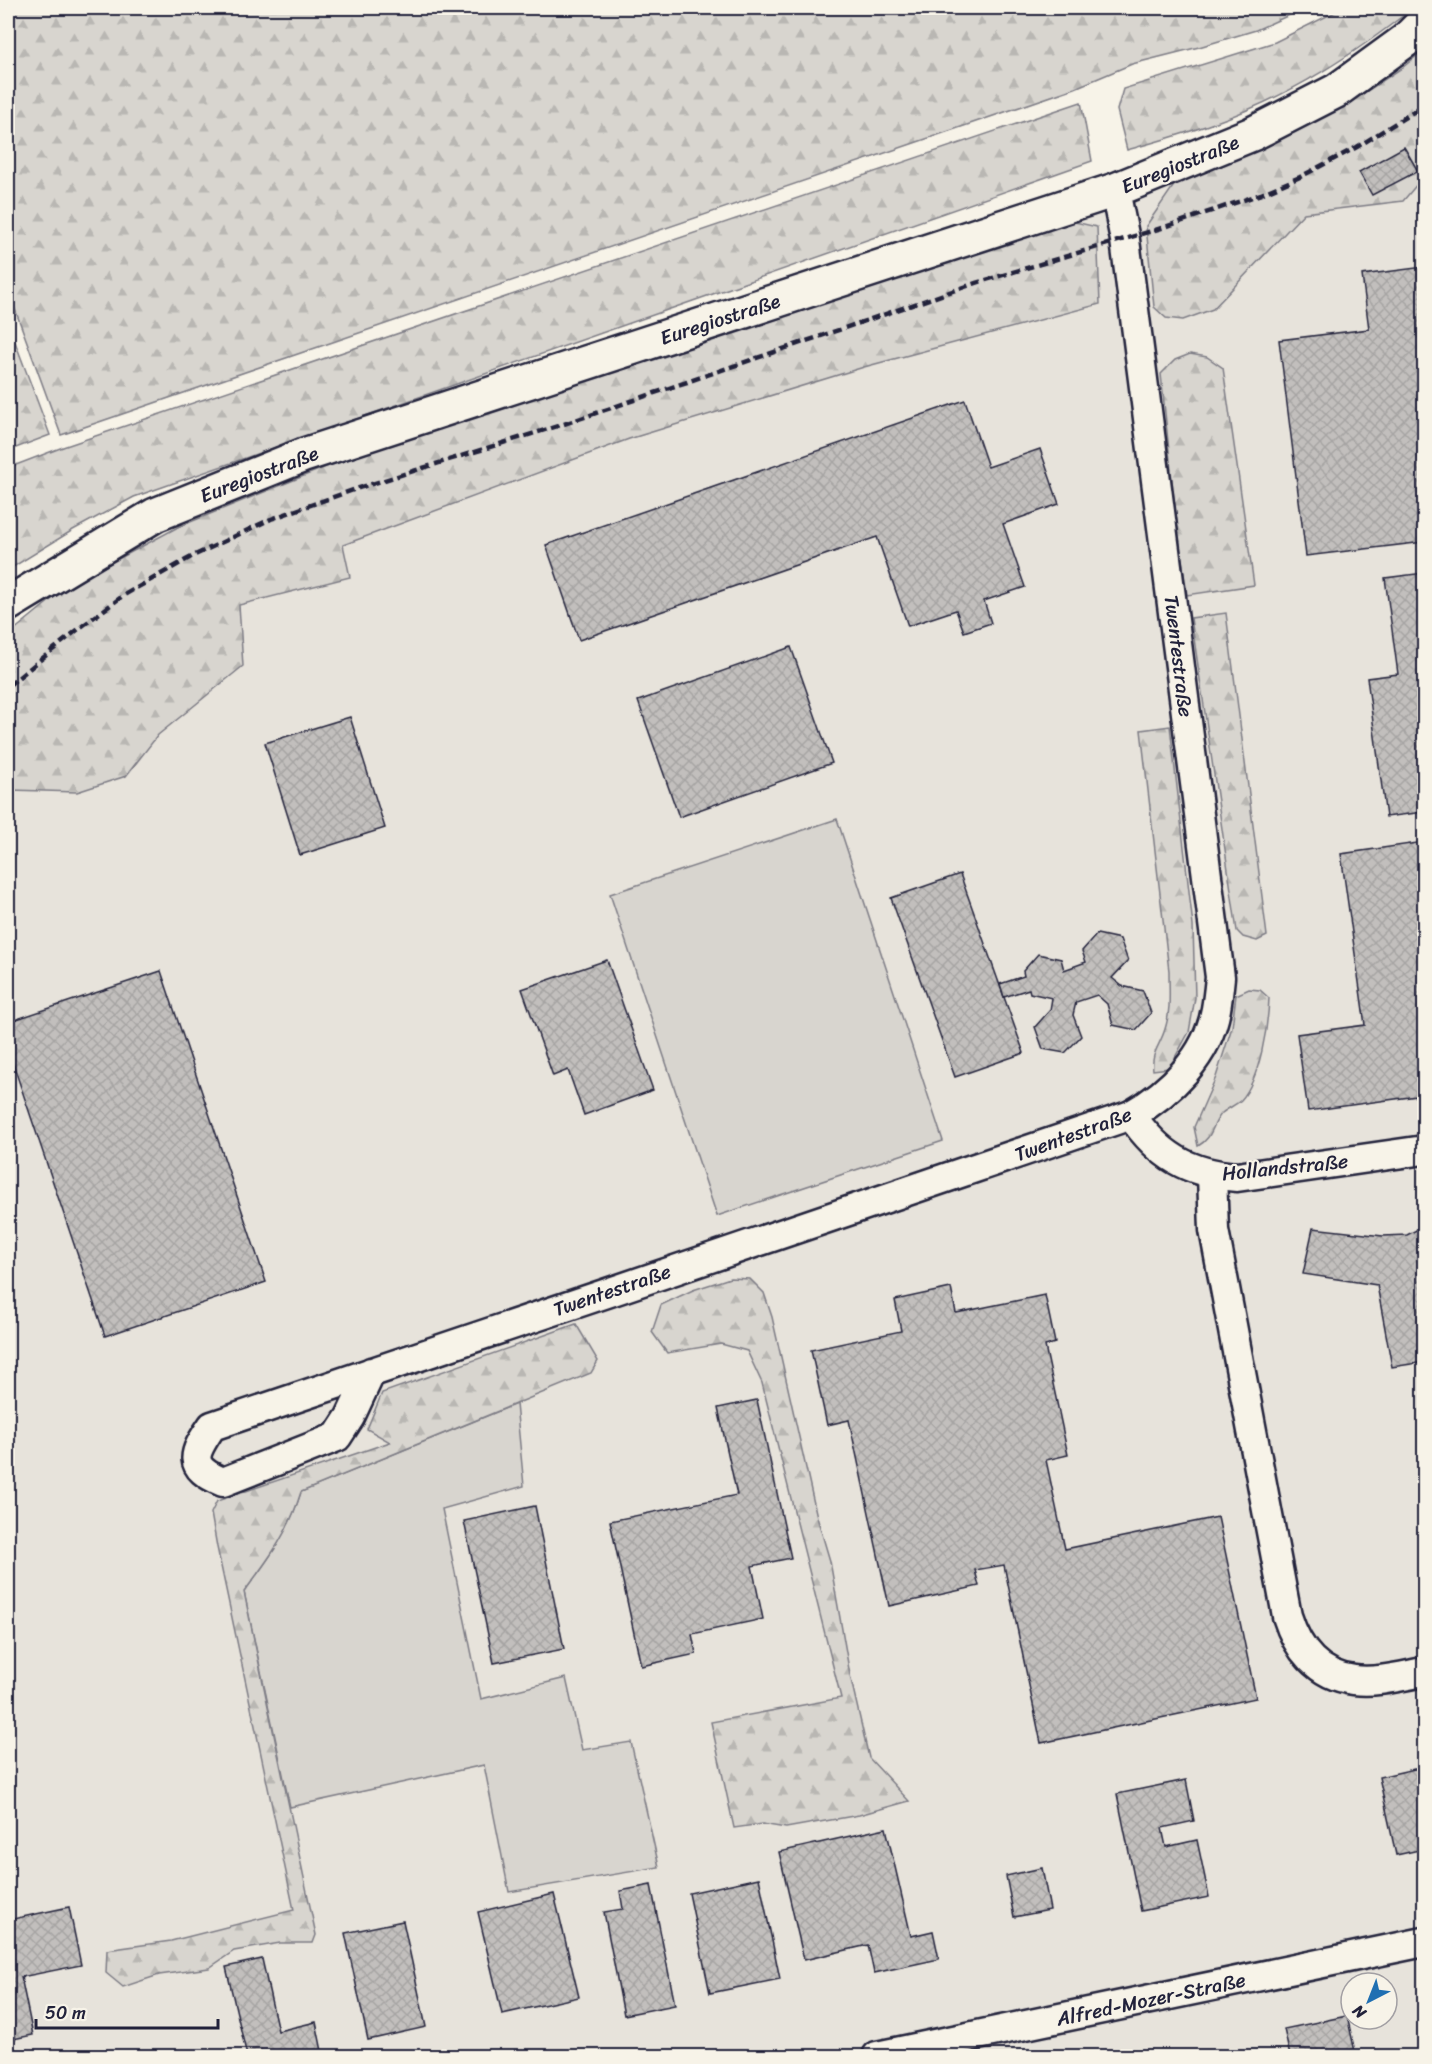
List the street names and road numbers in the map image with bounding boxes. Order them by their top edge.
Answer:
street label: Euregiostraße [1116,125,1245,204]
street label: Euregiostraße [655,283,785,355]
street label: Euregiostraße [195,436,324,513]
street label: Twentestraße [1154,593,1203,719]
street label: Twentestraße [1009,1097,1137,1172]
street label: Hollandstraße [1220,1143,1350,1192]
street label: Twentestraße [548,1254,676,1327]
street label: Alfred-Mozer-Straße [1052,1962,1249,2037]

